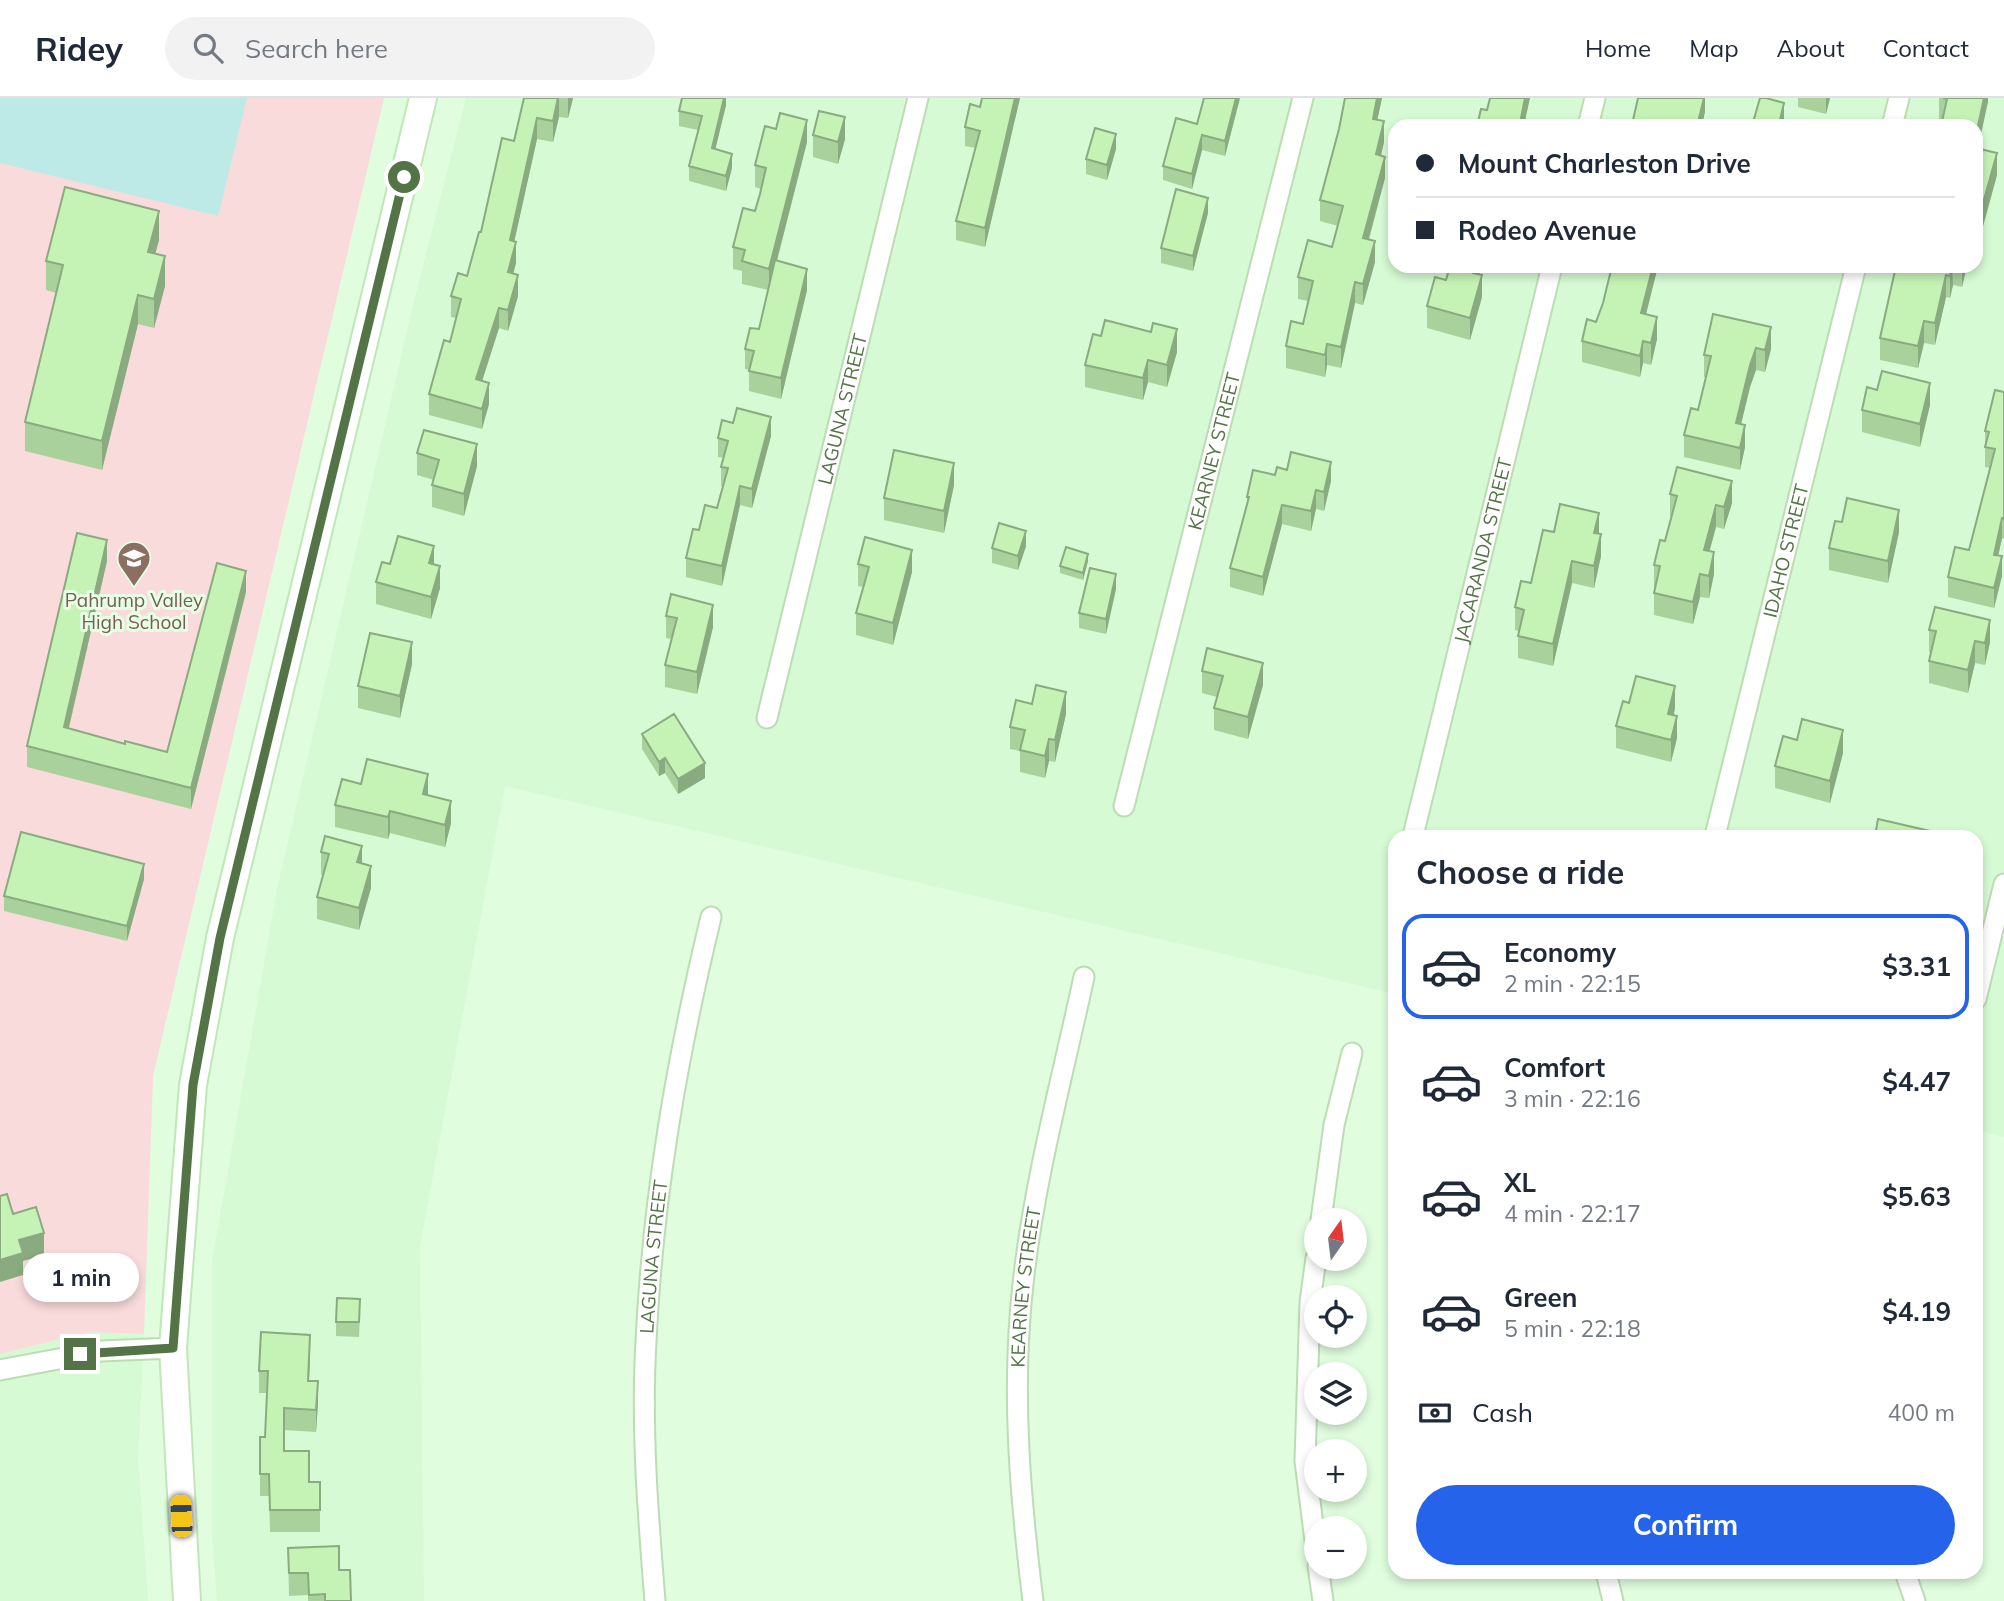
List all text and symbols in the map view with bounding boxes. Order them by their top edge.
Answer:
search box [165,17,655,80]
text: Ridey [35,28,123,69]
icon: search [189,29,227,67]
text: Search here [245,32,388,65]
text: Home [1585,33,1651,63]
text: Map [1689,33,1739,63]
text: About [1777,33,1845,63]
text: Contact [1883,33,1969,63]
text: Mount Charleston Drive [1458,147,1751,180]
route start [388,161,420,193]
text: Rodeo Avenue [1458,214,1637,247]
street label: LAGUNA STREET [812,331,872,487]
street label: KEARNEY STREET [1182,369,1245,532]
street label: JACARANDA STREET [1448,455,1517,646]
street label: IDAHO STREET [1758,481,1814,620]
school or university icon: Pahrump Valley High School [115,539,153,588]
place label: Pahrump Valley High School [65,588,203,634]
text: Choose a ride [1416,852,1624,892]
icon: car [1420,935,1483,998]
text: Economy [1504,936,1616,969]
text: $3.31 [1882,950,1951,983]
text: 2 min · 22:15 [1504,969,1641,998]
icon: car [1420,1050,1483,1113]
text: Comfort [1504,1051,1605,1084]
text: $4.47 [1882,1065,1951,1098]
text: 3 min · 22:16 [1504,1084,1641,1113]
icon: car [1420,1165,1483,1228]
text: XL [1504,1166,1536,1199]
street label: LAGUNA STREET [634,1178,673,1334]
text: $5.63 [1882,1180,1951,1213]
text: 4 min · 22:17 [1504,1199,1641,1228]
street label: KEARNEY STREET [1006,1204,1046,1368]
north arrow [1304,1208,1367,1270]
map controls [1304,1208,1367,1579]
callout: 1 min [22,1252,138,1302]
text: 1 min [51,1263,111,1292]
icon: car [1420,1280,1483,1343]
text: Green [1504,1281,1577,1314]
button: locate [1304,1285,1367,1348]
text: $4.19 [1882,1295,1951,1328]
text: 5 min · 22:18 [1504,1314,1641,1343]
route end [64,1338,96,1370]
button: layers [1304,1362,1367,1425]
icon: cash [1416,1394,1454,1432]
text: Cash [1472,1396,1533,1429]
text: 400 m [1887,1398,1955,1427]
button: + [1304,1439,1367,1502]
button: Confirm [1416,1485,1955,1565]
car [170,1494,193,1538]
button: − [1304,1516,1367,1579]

